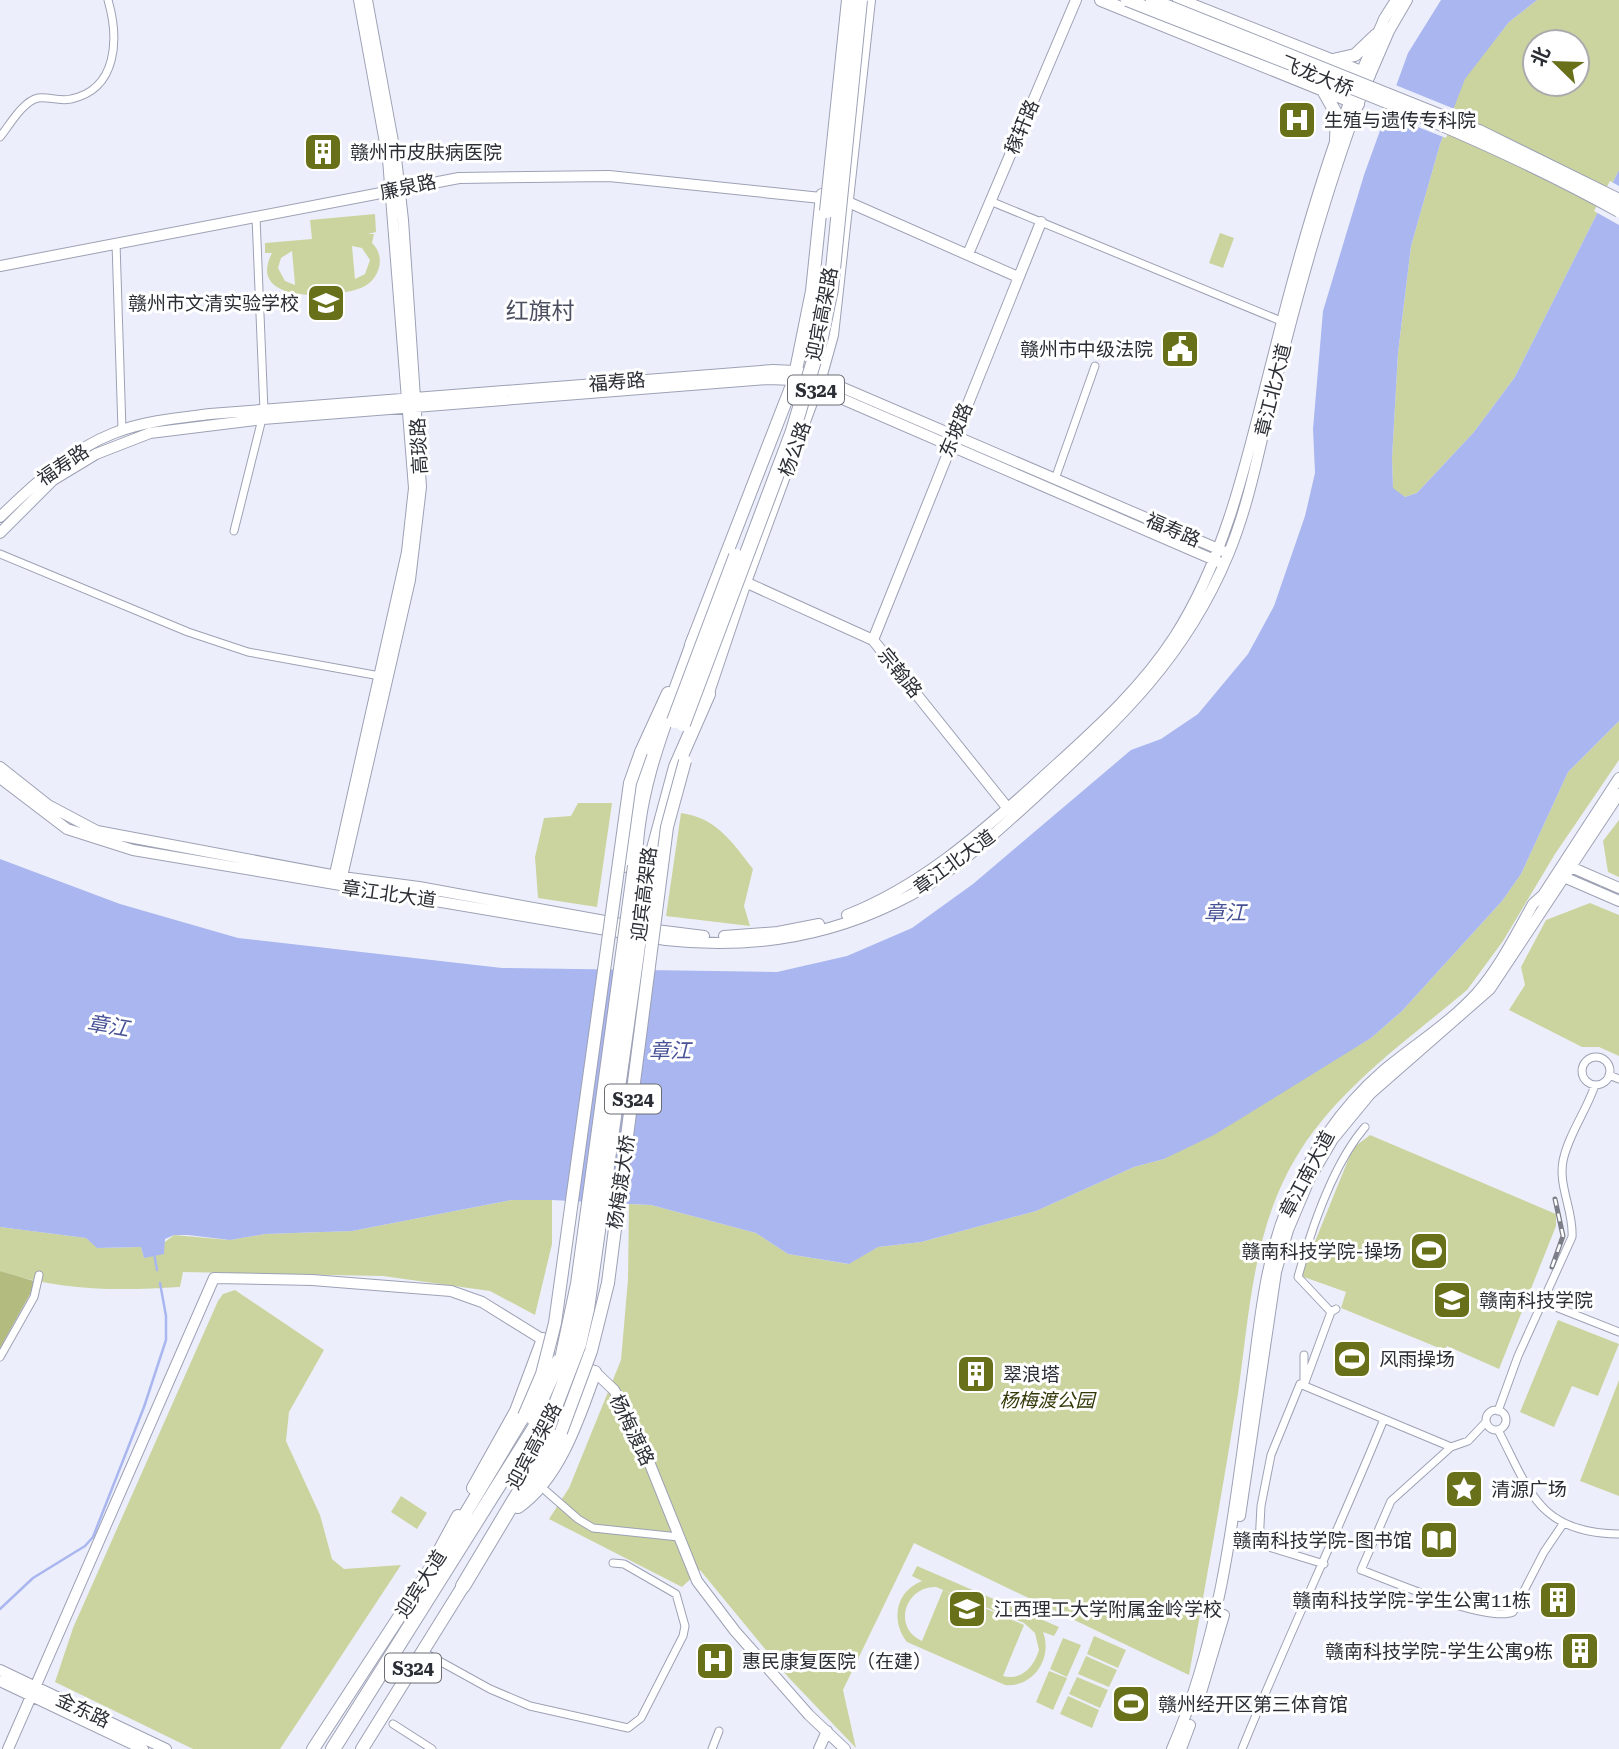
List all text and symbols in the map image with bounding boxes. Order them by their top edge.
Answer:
north arrow [1521,28,1591,98]
text: 北 [1527,43,1555,70]
street label: 飞龙大桥 [1277,51,1357,101]
street label: 稼轩路 [1000,96,1044,158]
hospital icon: 生殖与遗传专科院 [1276,99,1318,141]
place label: 生殖与遗传专科院 [1324,109,1476,132]
building icon: 赣州市皮肤病医院 [302,131,344,173]
place label: 赣州市皮肤病医院 [350,141,502,164]
street label: 廉泉路 [378,170,438,204]
street label: 迎宾高架路 [802,265,842,363]
school or university icon: 赣州市文清实验学校 [305,282,347,324]
place label: 赣州市文清实验学校 [128,292,299,315]
district label: 红旗村 [506,298,575,325]
public building icon: 赣州市中级法院 [1159,328,1201,370]
place label: 赣州市中级法院 [1020,338,1153,361]
street label: 章江北大道 [1250,341,1296,439]
street label: 福寿路 [588,368,646,396]
road number: S324 [788,376,844,404]
street label: 东坡路 [935,399,977,461]
street label: 高琰路 [406,417,432,475]
street label: 杨公路 [774,418,816,480]
street label: 福寿路 [33,440,93,490]
street label: 福寿路 [1142,508,1204,552]
street label: 宗翰路 [873,644,927,702]
street label: 章江北大道 [909,825,999,899]
street label: 迎宾高架路 [627,845,661,943]
street label: 章江北大道 [340,876,438,912]
water label: 章江 [1204,901,1248,925]
water label: 章江 [85,1011,133,1041]
water label: 章江 [649,1039,693,1063]
road number: S324 [605,1084,661,1114]
street label: 章江南大道 [1275,1127,1339,1221]
street label: 杨梅渡大桥 [603,1133,639,1231]
sports icon: 赣南科技学院-操场 [1408,1230,1450,1272]
place label: 赣南科技学院-操场 [1242,1240,1402,1263]
school or university icon: 赣南科技学院 [1431,1279,1473,1321]
place label: 赣南科技学院 [1479,1289,1593,1312]
sports icon: 风雨操场 [1331,1338,1373,1380]
place label: 风雨操场 [1379,1348,1455,1371]
building icon: 翠浪塔 [955,1353,997,1395]
place label: 翠浪塔 [1003,1363,1060,1386]
park label: 杨梅渡公园 [999,1389,1097,1412]
street label: 杨梅渡路 [605,1391,659,1469]
street label: 迎宾高架路 [502,1399,566,1493]
place icon: 清源广场 [1443,1468,1485,1510]
place label: 清源广场 [1491,1478,1567,1501]
library icon: 赣南科技学院-图书馆 [1418,1519,1460,1561]
place label: 赣南科技学院-图书馆 [1233,1529,1412,1552]
street label: 迎宾大道 [391,1546,451,1622]
building icon: 赣南科技学院-学生公寓11栋 [1537,1579,1579,1621]
school or university icon: 江西理工大学附属金岭学校 [946,1588,988,1630]
place label: 赣南科技学院-学生公寓11栋 [1292,1589,1531,1612]
place label: 江西理工大学附属金岭学校 [994,1598,1222,1621]
building icon: 赣南科技学院-学生公寓9栋 [1559,1630,1601,1672]
hospital icon: 惠民康复医院（在建） [694,1640,736,1682]
place label: 赣南科技学院-学生公寓9栋 [1325,1640,1553,1663]
place label: 惠民康复医院（在建） [742,1650,932,1673]
road number: S324 [385,1653,441,1682]
sports icon: 赣州经开区第三体育馆 [1110,1683,1152,1725]
street label: 金东路 [52,1688,114,1732]
place label: 赣州经开区第三体育馆 [1158,1693,1348,1716]

